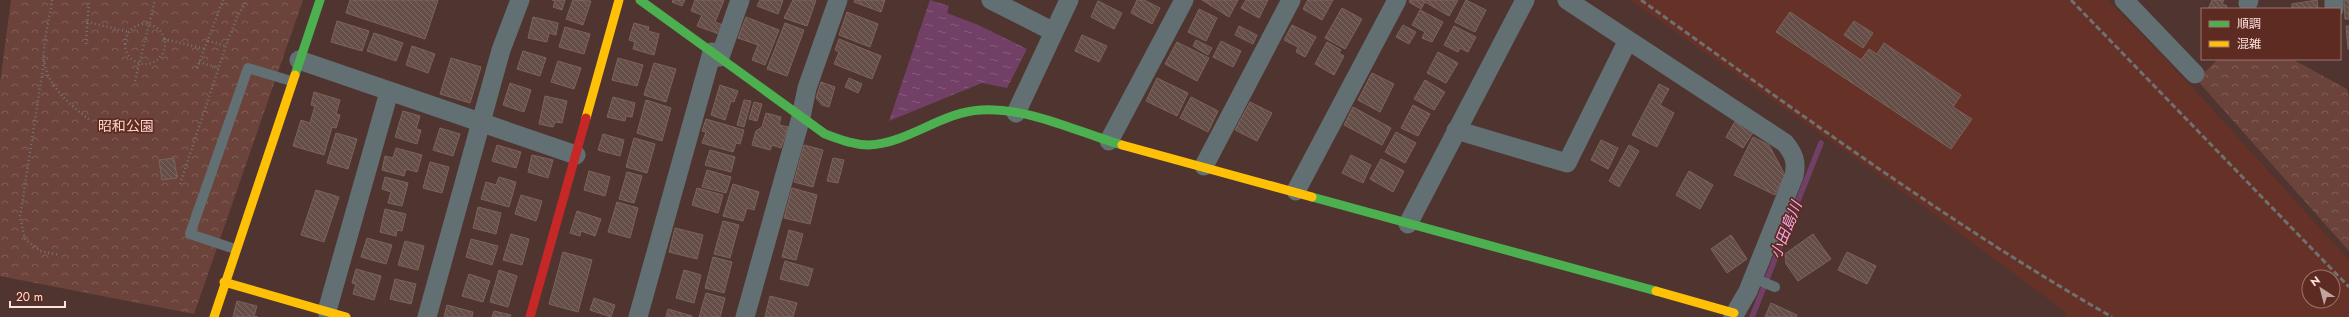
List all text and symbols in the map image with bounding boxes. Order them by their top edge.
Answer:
legend [2201,8,2341,60]
text: 順調 [2237,15,2261,33]
text: 混雑 [2237,35,2261,53]
park label: 昭和公園 [98,116,154,136]
water label: 小田島川 [1765,196,1808,262]
north arrow [2301,269,2341,309]
text: N [2307,272,2323,290]
scale bar [10,283,65,309]
text: 20 m [16,288,43,306]

